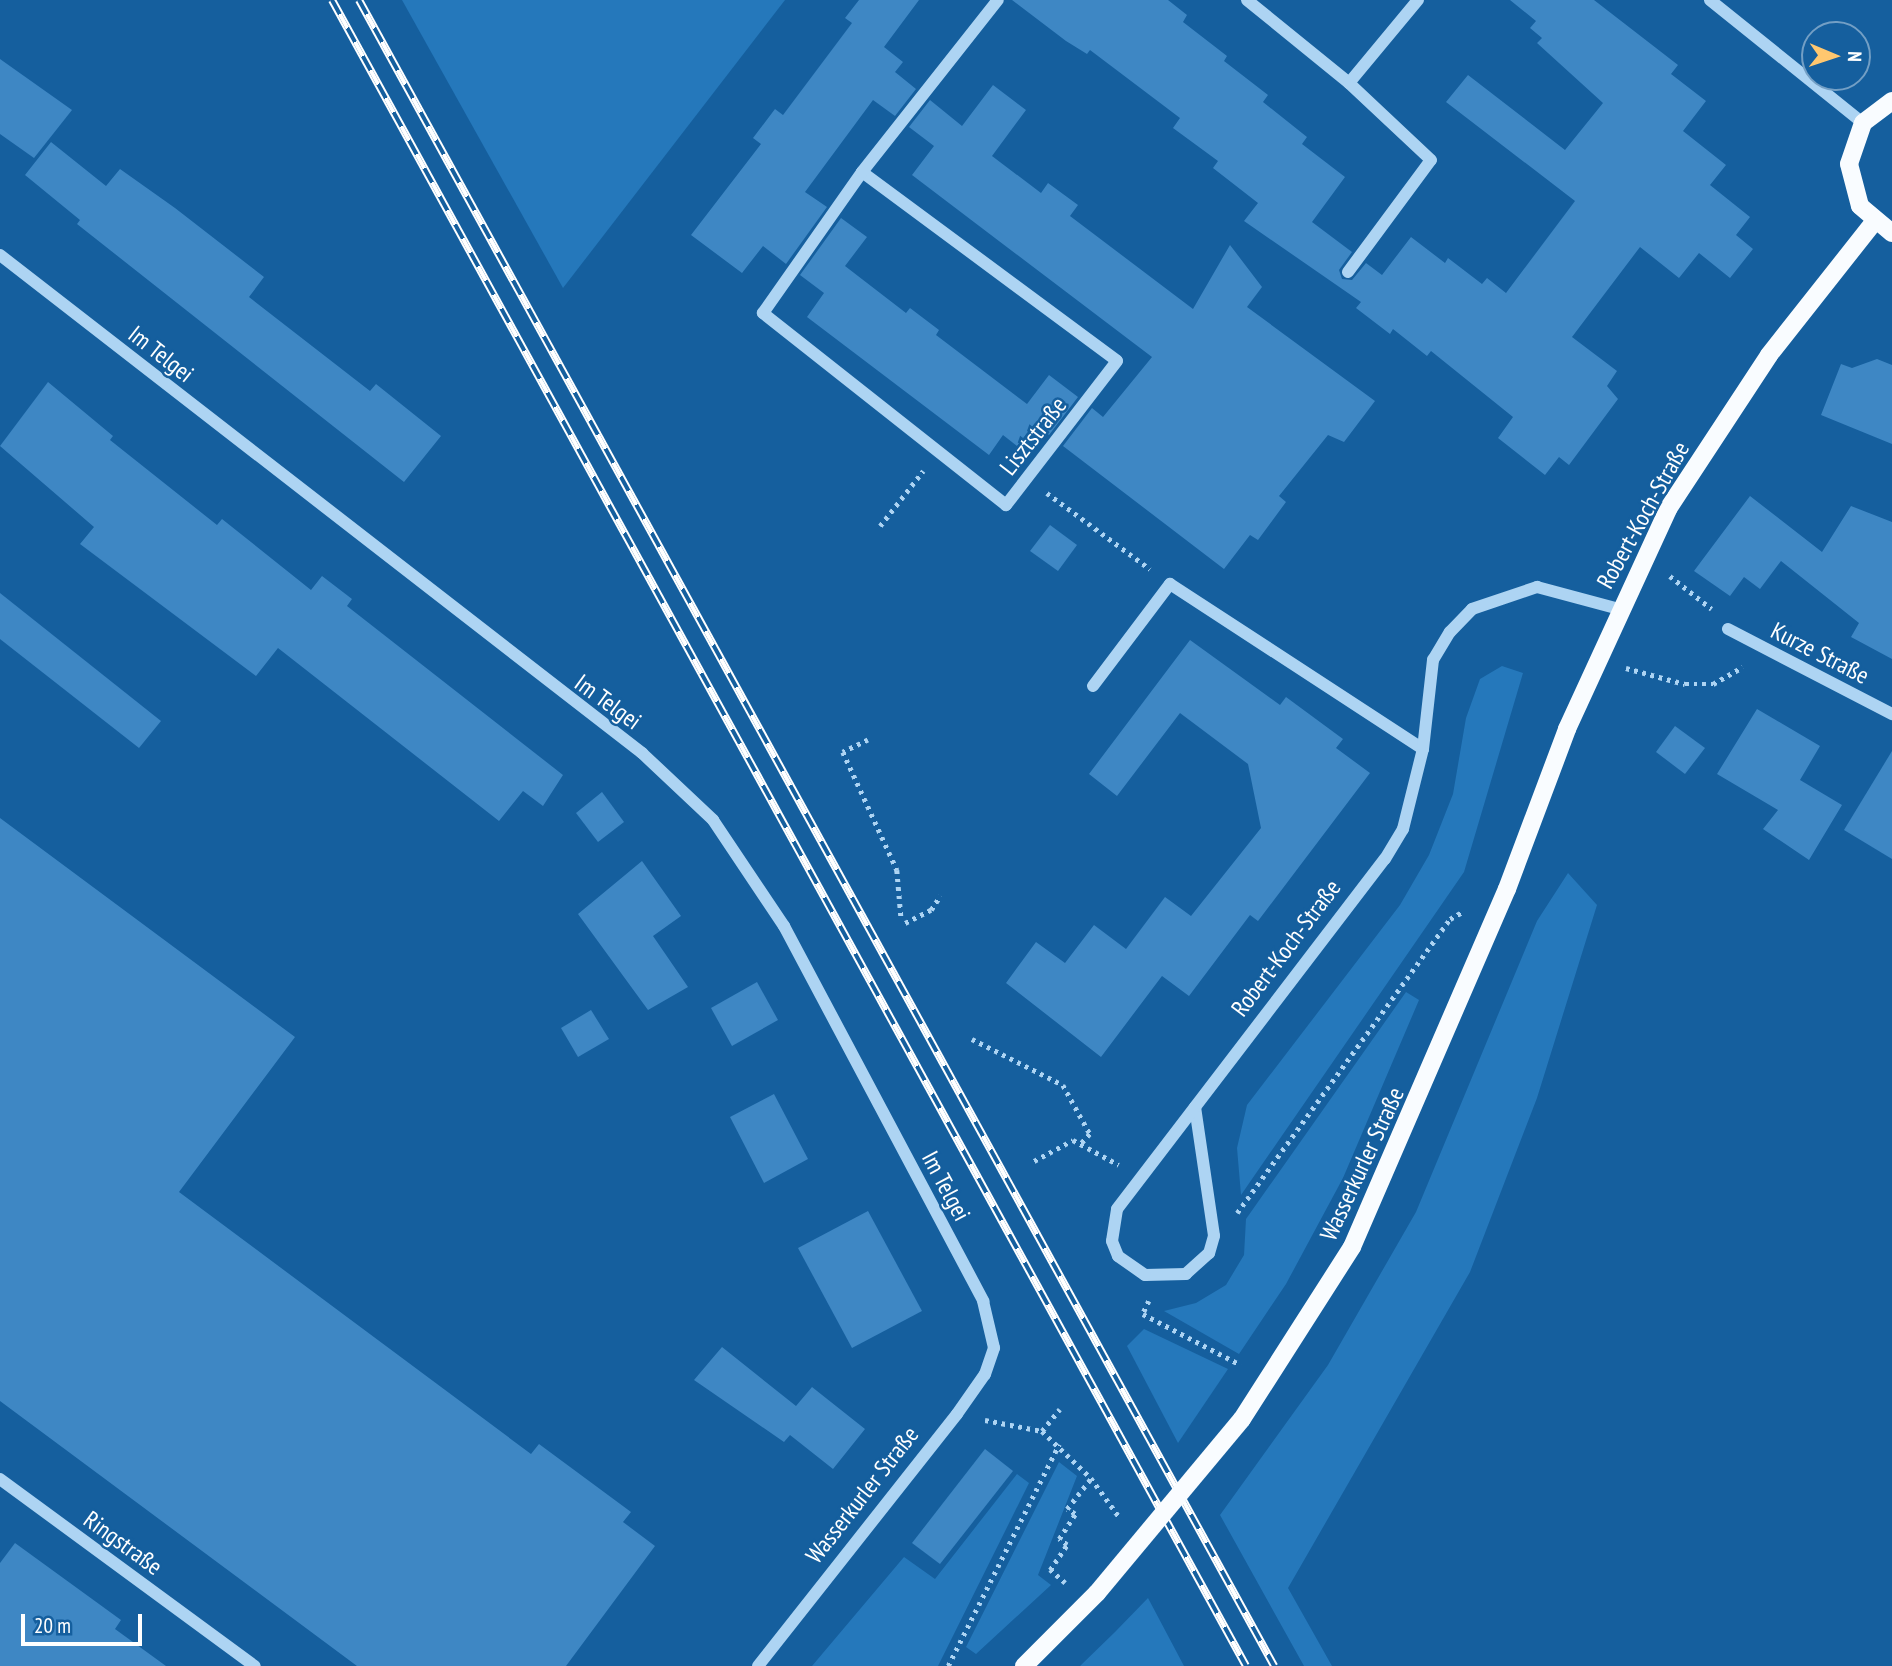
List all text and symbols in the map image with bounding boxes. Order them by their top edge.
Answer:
north arrow [1801,21,1871,91]
text: N [1843,51,1867,62]
street label: Im Telgei [122,319,200,389]
street label: Lisztstraße [994,391,1072,481]
street label: Robert-Koch-Straße [1591,437,1695,593]
street label: Kurze Straße [1766,616,1874,690]
street label: Im Telgei [569,668,647,736]
street label: Robert-Koch-Straße [1225,874,1347,1022]
street label: Wasserkurler Straße [1314,1083,1410,1245]
street label: Im Telgei [916,1146,976,1226]
street label: Wasserkurler Straße [800,1421,924,1569]
street label: Ringstraße [78,1505,168,1581]
scale bar [24,1600,145,1644]
text: 20 m [34,1612,71,1639]

